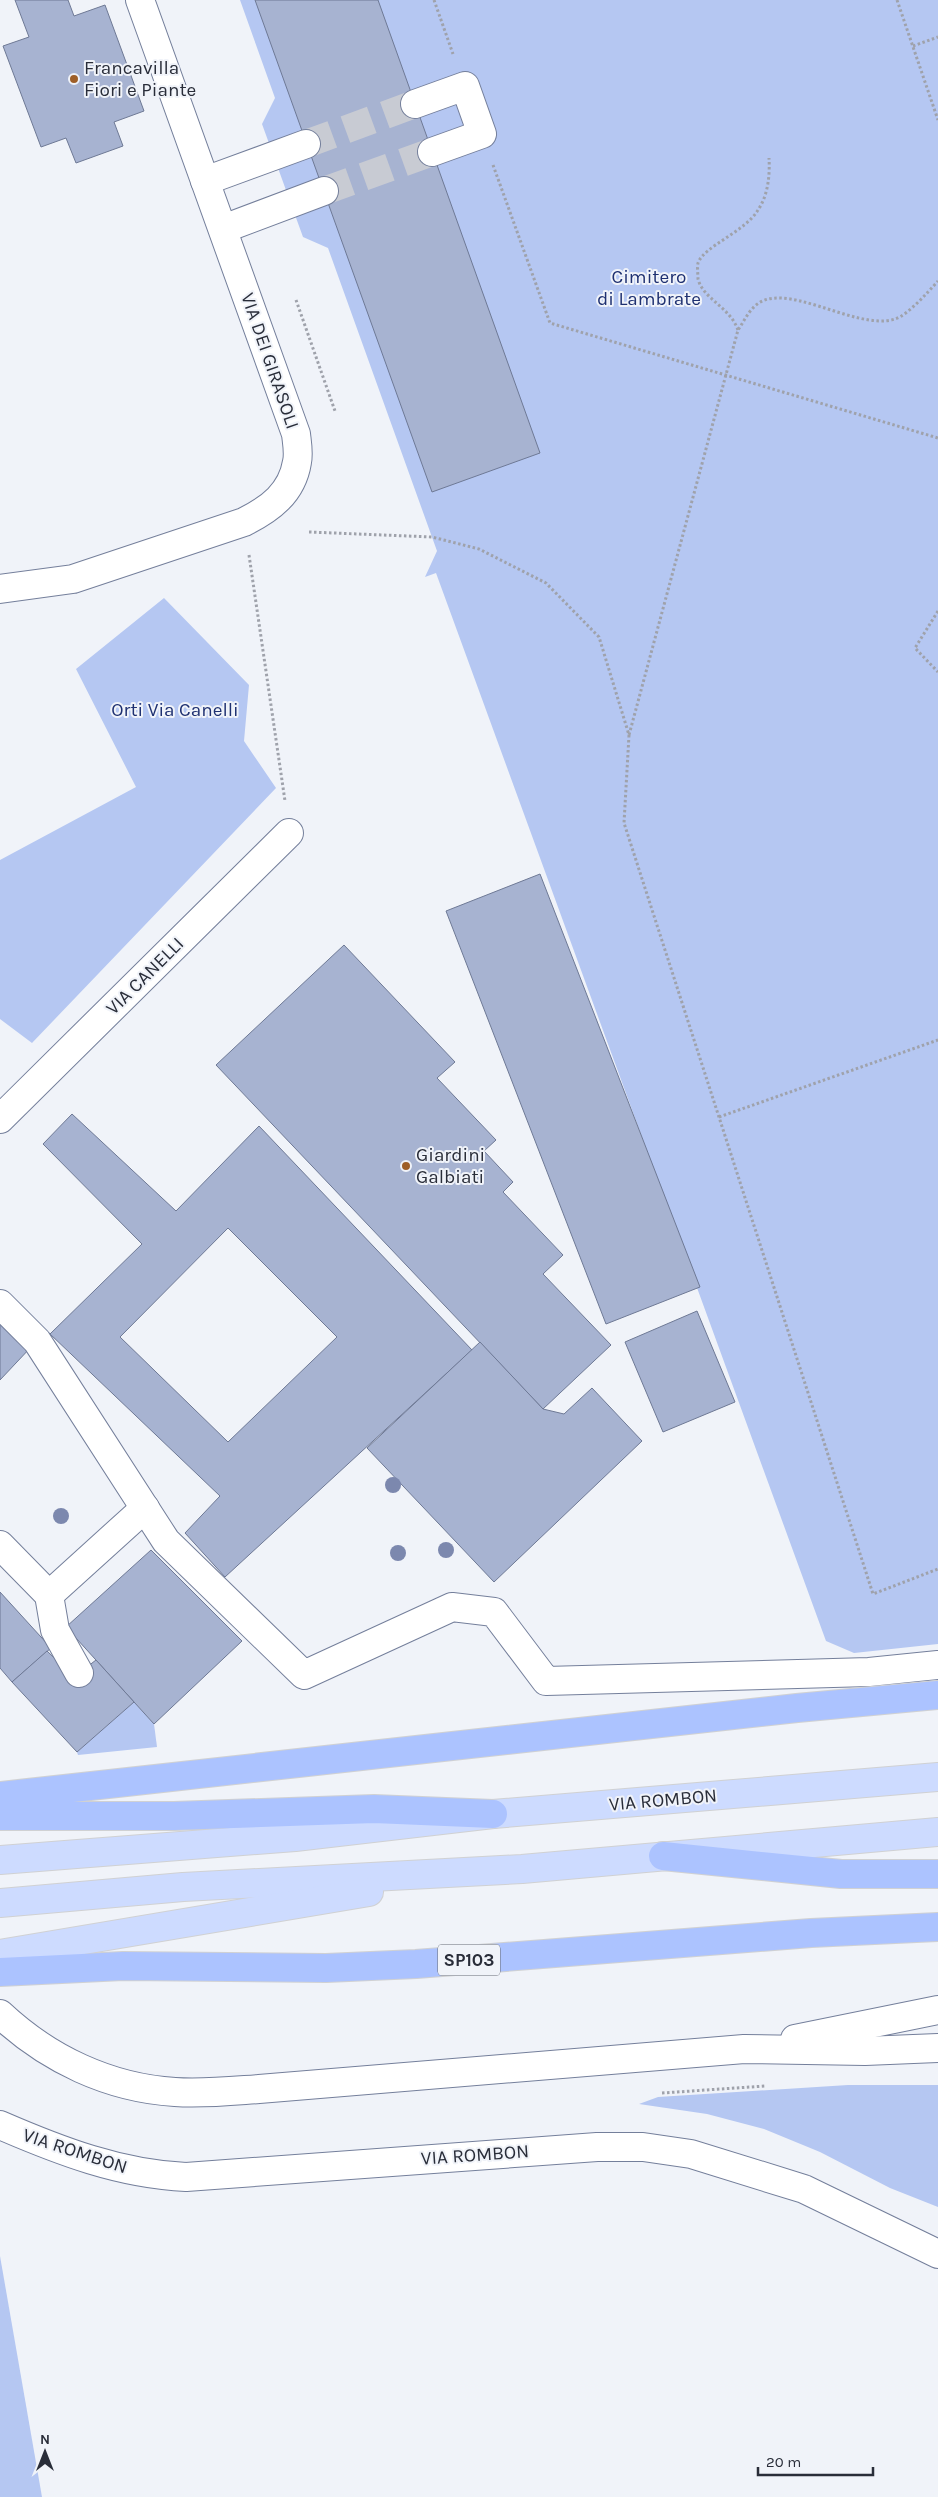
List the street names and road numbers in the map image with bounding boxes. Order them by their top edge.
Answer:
street label: VIA DEI GIRASOLI [236,290,304,432]
street label: VIA CANELLI [102,933,188,1019]
street label: VIA ROMBON [608,1784,718,1816]
road number: SP103 [438,1944,500,1976]
street label: VIA ROMBON [20,2124,130,2178]
street label: VIA ROMBON [420,2140,530,2170]

